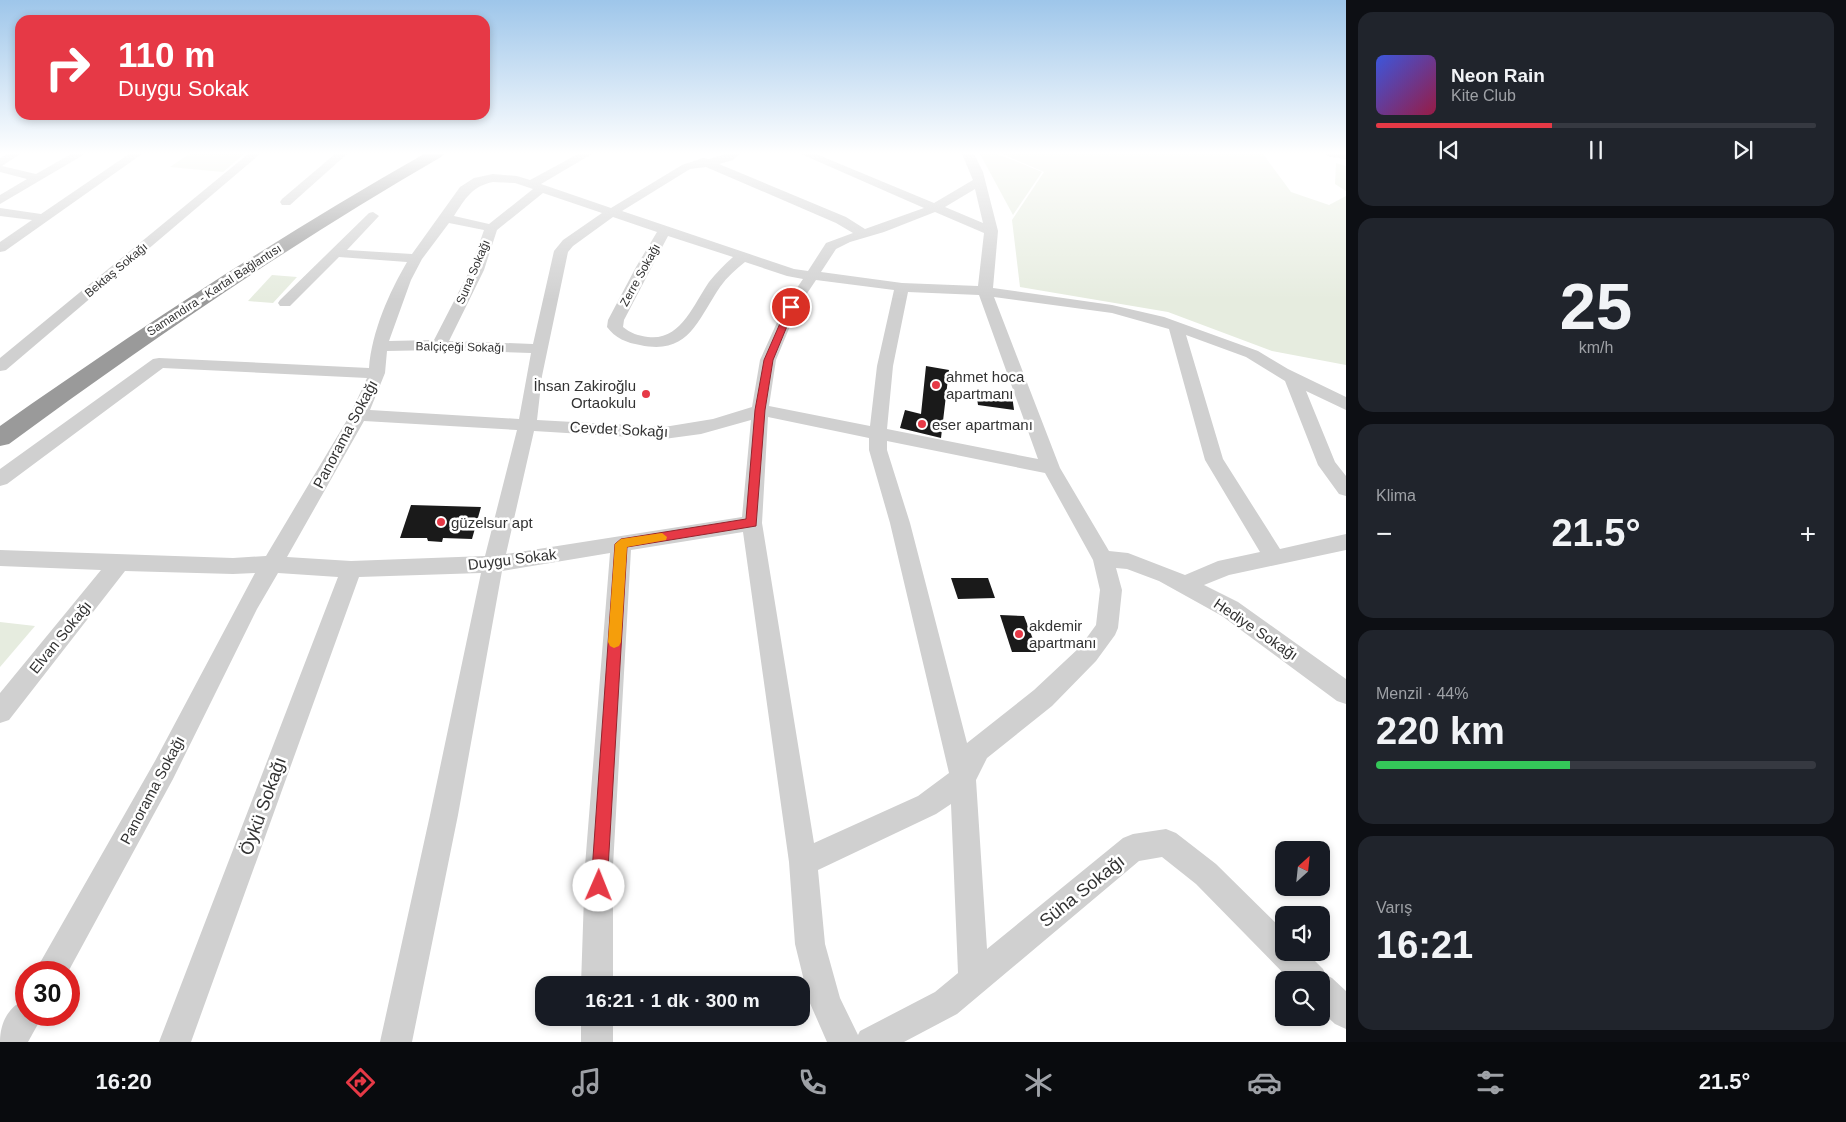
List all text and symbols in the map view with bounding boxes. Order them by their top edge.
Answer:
icon: right [35,35,100,100]
text: 110 m [118,35,215,74]
text: Neon Rain [1451,65,1545,86]
text: Duygu Sokak [118,76,249,101]
text: Kite Club [1451,87,1516,104]
icon: previous [1435,136,1463,164]
icon: pause [1582,136,1610,164]
icon: next [1729,136,1757,164]
street label: Suna Sokağı [453,238,493,306]
street label: Bektaş Sokağı [82,240,150,300]
street label: Samandıra - Kartal Bağlantısı [144,241,284,339]
street label: Zerre Sokağı [617,241,663,309]
text: 25 [1560,270,1632,343]
pin [770,286,812,328]
icon: arrive [777,293,805,321]
street label: Balçiçeği Sokağı [416,339,504,355]
text: km/h [1579,339,1613,356]
place label: ahmet hoca apartmanı [946,368,1025,402]
street label: Panorama Sokağı [309,377,381,491]
place label: İhsan Zakiroğlu Ortaokulu [533,377,636,411]
marker: ahmet hoca apartmanı [930,379,942,391]
marker: İhsan Zakiroğlu Ortaokulu [640,388,652,400]
place label: eser apartmanı [932,416,1033,433]
street label: Cevdet Sokağı [569,418,669,440]
marker: eser apartmanı [916,418,928,430]
text: Klima [1376,487,1416,504]
text: 21.5° [1551,512,1641,554]
place label: güzelsur apt [451,514,534,531]
marker: güzelsur apt [435,516,447,528]
text: − [1376,518,1392,549]
text: + [1800,518,1816,549]
street label: Duygu Sokak [467,545,558,573]
street label: Hediye Sokağı [1211,595,1301,663]
street label: Elvan Sokağı [26,597,94,677]
place label: akdemir apartmanı [1029,617,1097,651]
marker: akdemir apartmanı [1013,628,1025,640]
text: Menzil · 44% [1376,685,1468,702]
text: 220 km [1376,710,1505,752]
street label: Panorama Sokağı [116,733,188,847]
street label: Öykü Sokağı [236,754,290,858]
north arrow [1275,841,1330,896]
map controls [1275,841,1330,1026]
street label: Süha Sokağı [1036,851,1128,931]
position arrow [572,859,624,911]
text: Varış [1376,899,1412,916]
button: sound [1275,906,1330,961]
text: 16:21 [1376,924,1473,966]
speed limit sign: 30 [15,961,80,1026]
button: search [1275,971,1330,1026]
text: 16:21 · 1 dk · 300 m [585,990,760,1011]
icon: directions [343,1065,378,1100]
icon: music [569,1065,604,1100]
icon: phone [795,1065,830,1100]
icon: climate [1021,1065,1056,1100]
icon: car [1247,1065,1282,1100]
icon: filters [1473,1065,1508,1100]
text: 16:20 [96,1069,152,1094]
text: 21.5° [1699,1069,1750,1094]

